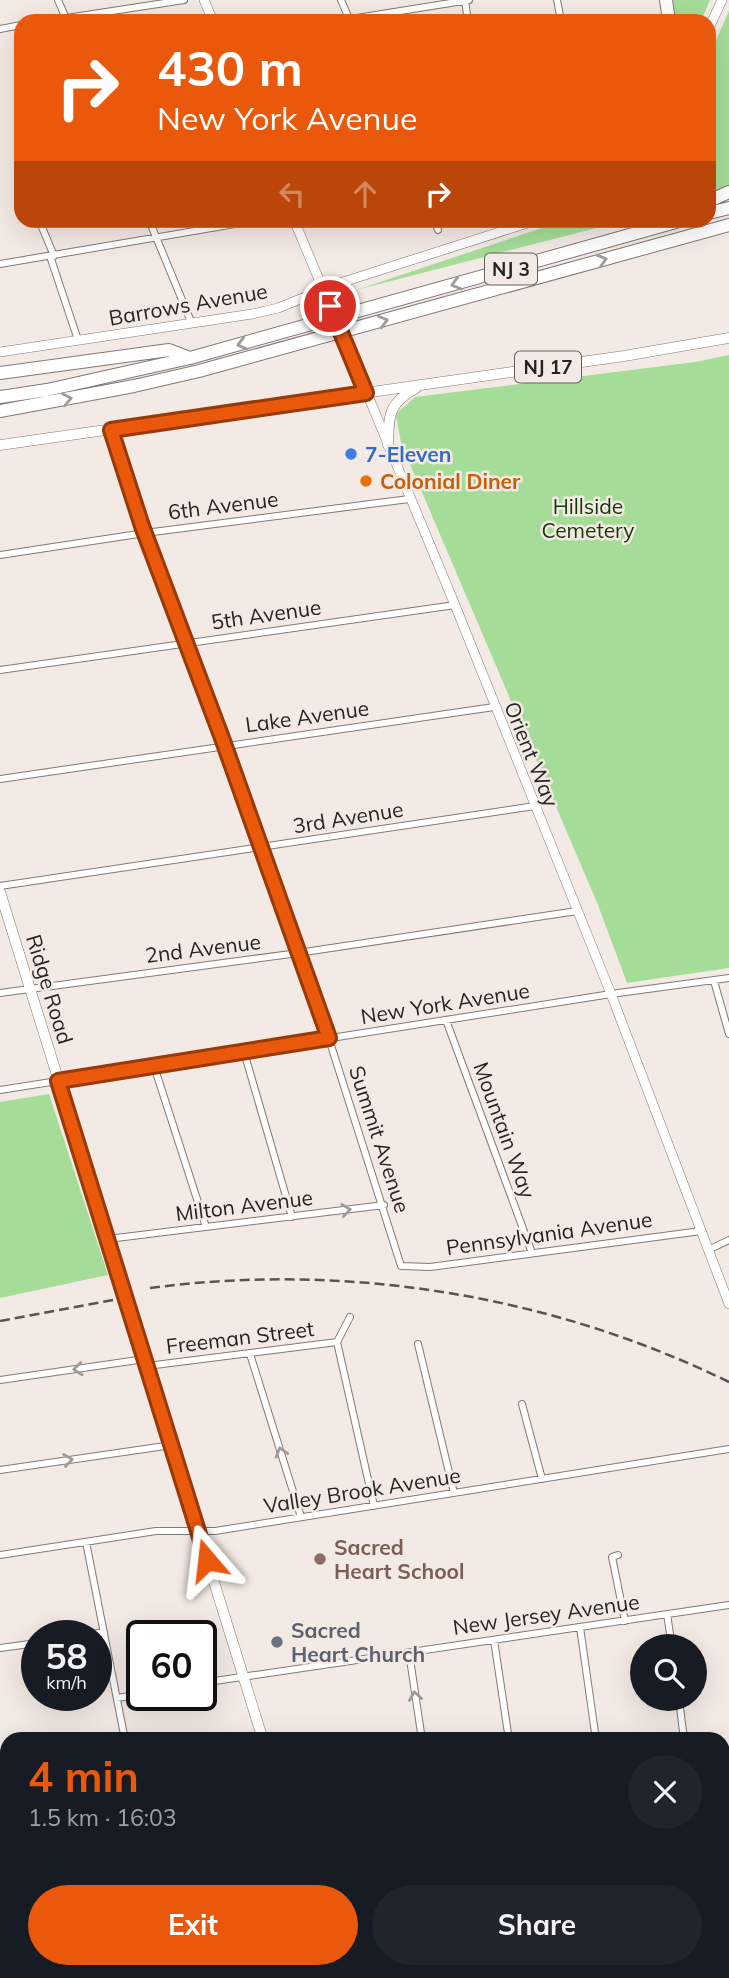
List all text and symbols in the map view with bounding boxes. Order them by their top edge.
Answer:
text: 430 m [157,37,303,98]
icon: right [42,42,133,133]
text: New York Avenue [157,98,417,138]
icon: left [273,175,311,213]
icon: ahead [346,175,384,213]
icon: right [419,175,457,213]
road number: NJ 3 [485,254,537,284]
one-way arrow [596,254,608,268]
pin [300,276,360,336]
one-way arrow [450,276,462,290]
street label: Barrows Avenue [107,277,269,331]
icon: arrive [311,287,349,325]
one-way arrow [377,315,389,329]
one-way arrow [236,336,248,350]
road number: NJ 17 [515,352,581,382]
one-way arrow [61,393,73,408]
place label: 7-Eleven [365,441,452,467]
marker: 7-Eleven [343,446,359,462]
place label: Colonial Diner [380,468,521,494]
marker: Colonial Diner [358,473,374,489]
street label: 6th Avenue [166,485,280,525]
park label: Hillside Cemetery [542,493,634,543]
street label: 5th Avenue [209,593,323,635]
street label: Lake Avenue [243,694,371,738]
street label: Orient Way [499,698,565,810]
street label: 3rd Avenue [291,795,405,839]
street label: 2nd Avenue [144,928,262,968]
street label: Ridge Road [21,931,79,1047]
street label: New York Avenue [359,977,531,1029]
street label: Mountain Way [468,1058,542,1202]
street label: Summit Avenue [344,1062,416,1216]
street label: Milton Avenue [174,1184,314,1226]
one-way arrow [340,1203,352,1218]
street label: Pennsylvania Avenue [444,1206,654,1260]
street label: Freeman Street [165,1315,315,1359]
one-way arrow [72,1361,83,1376]
one-way arrow [274,1446,289,1458]
one-way arrow [62,1453,73,1468]
street label: Valley Brook Avenue [262,1462,462,1518]
position arrow [170,1523,244,1597]
place label: Sacred Heart School [334,1534,464,1584]
marker: Sacred Heart School [312,1551,328,1567]
street label: New Jersey Avenue [451,1588,641,1640]
place label: Sacred Heart Church [291,1617,425,1667]
speed limit sign: 60 [126,1620,217,1711]
text: 58 [45,1634,88,1678]
marker: Sacred Heart Church [269,1634,285,1650]
map controls [630,1634,707,1711]
button: search [630,1634,707,1711]
text: km/h [46,1671,87,1694]
one-way arrow [408,1690,423,1702]
text: 4 min [28,1750,139,1803]
button: close [628,1755,702,1829]
text: 1.5 km · 16:03 [28,1803,177,1832]
button: Exit [28,1885,358,1965]
button: Share [372,1885,702,1965]

